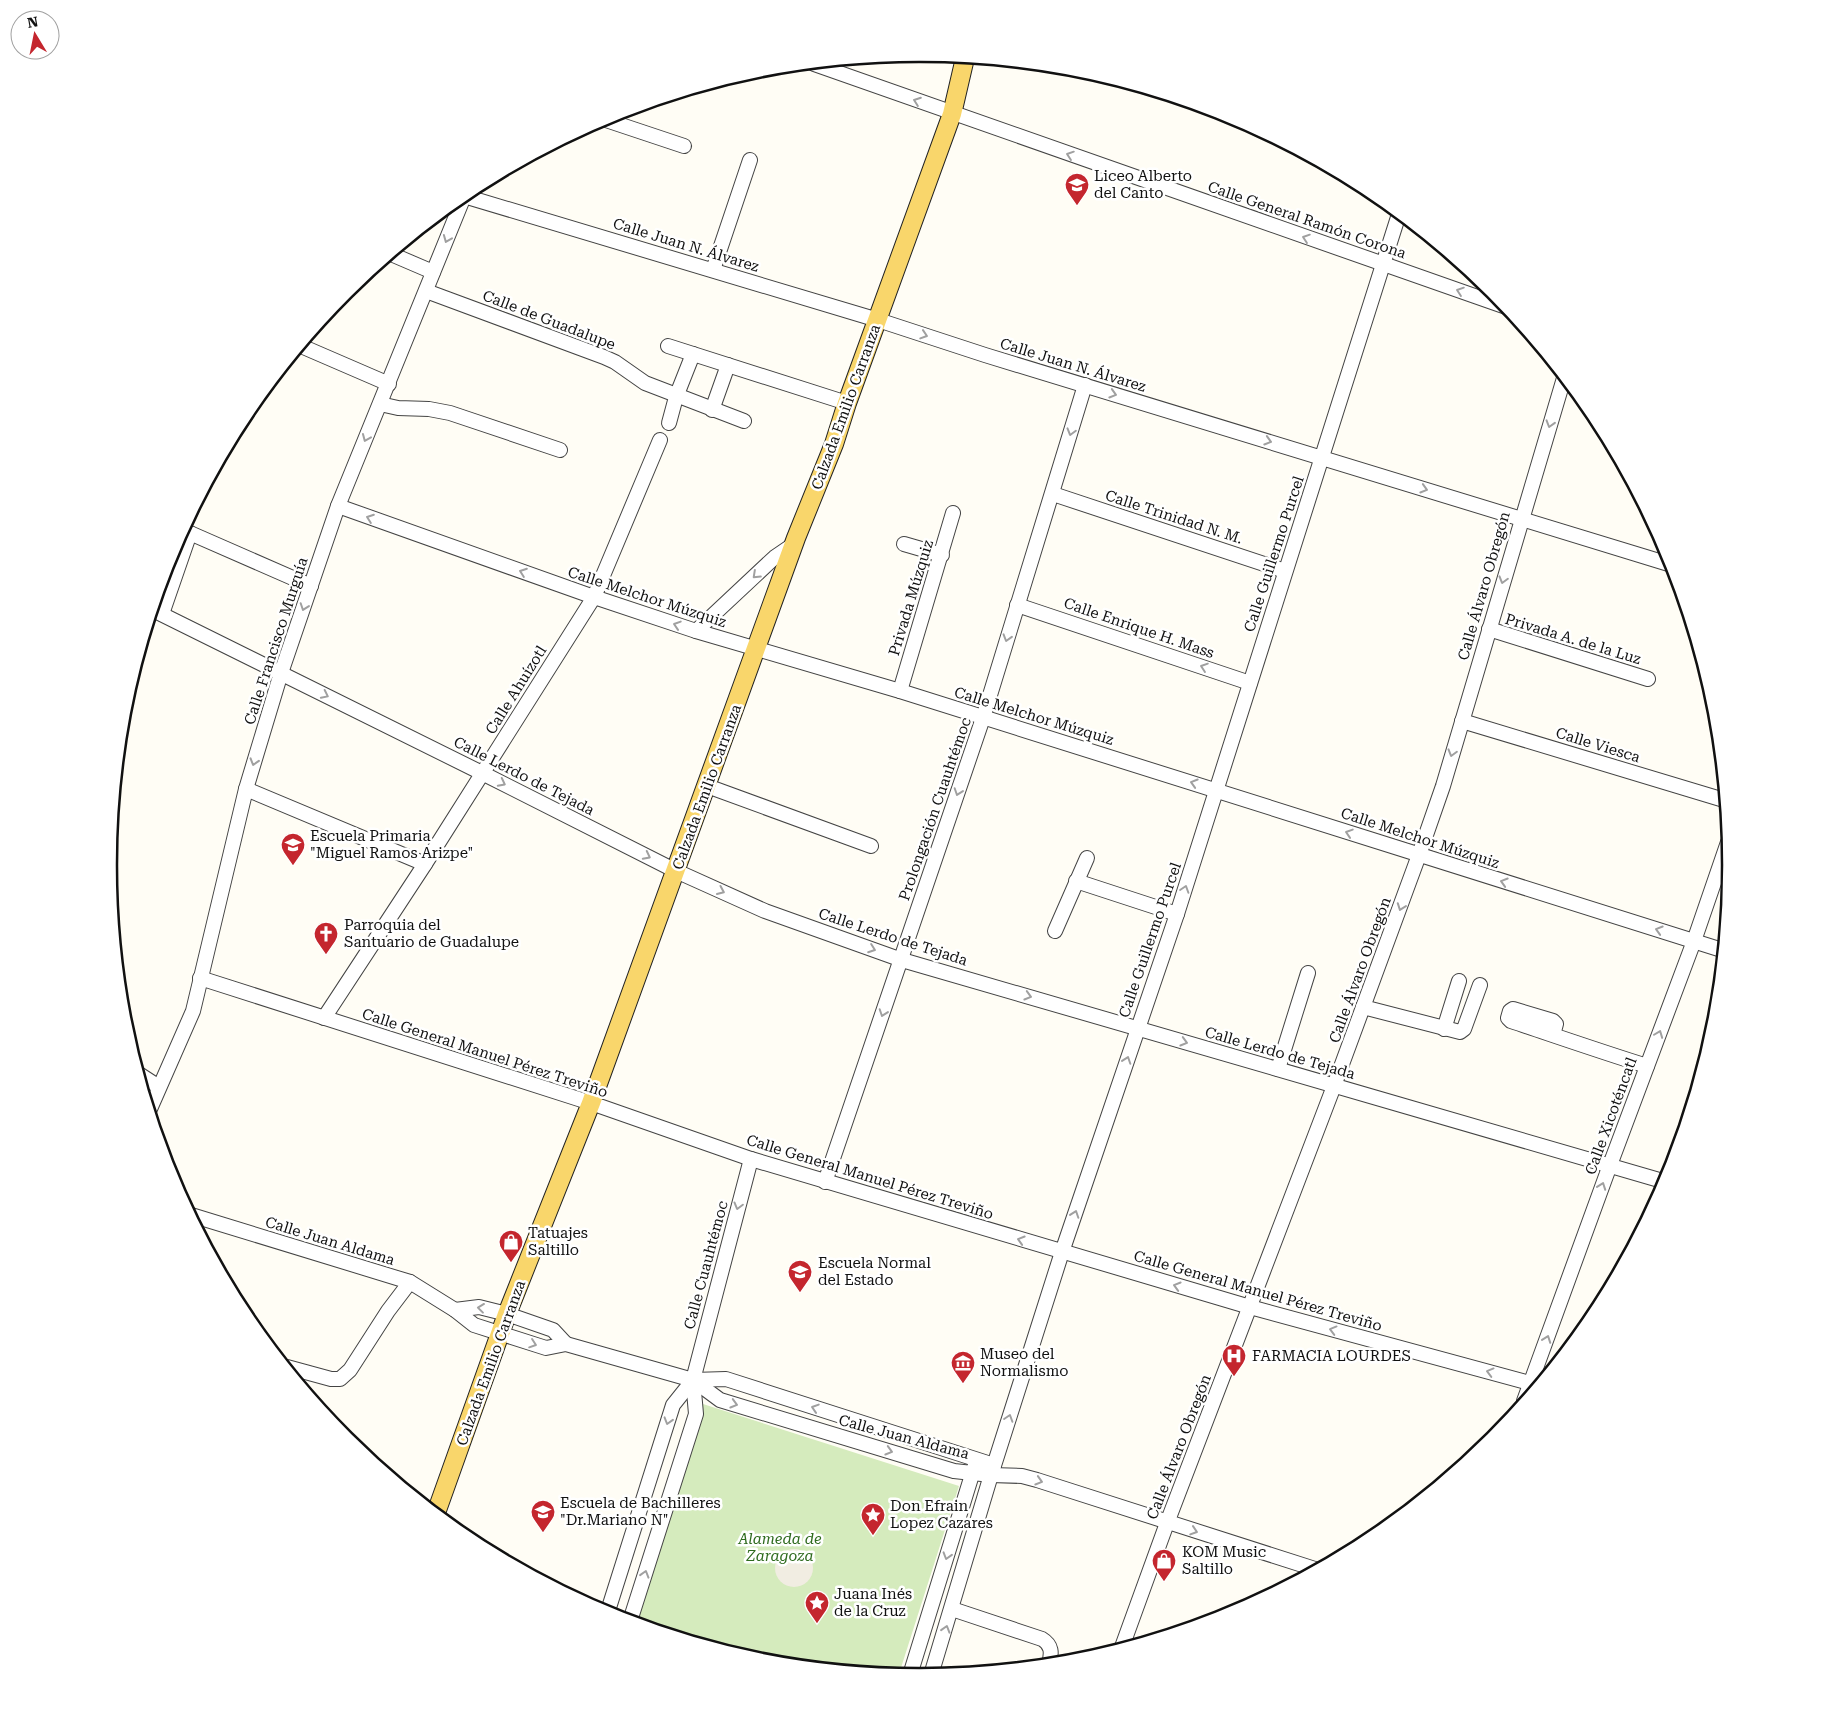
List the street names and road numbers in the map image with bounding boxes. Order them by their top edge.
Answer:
street label: Calle General Ramón Corona [1205,178,1409,262]
street label: Calle Juan N. Álvarez [611,214,761,276]
street label: Calle de Guadalupe [480,286,618,354]
street label: Calzada Emilio Carranza [808,322,884,492]
street label: Calle Juan N. Álvarez [998,334,1148,396]
street label: Calle Guillermo Purcel [1240,473,1308,634]
street label: Calle Trinidad N. M. [1103,486,1245,548]
street label: Calle Álvaro Obregón [1454,509,1514,662]
street label: Privada Múzquiz [885,538,937,658]
street label: Calle Francisco Murguía [240,555,312,727]
street label: Calle Melchor Múzquiz [565,563,729,631]
street label: Calle Enrique H. Mass [1061,594,1217,662]
street label: Privada A. de la Luz [1503,610,1643,668]
street label: Calle Ahuízotl [482,642,551,738]
street label: Calle Melchor Múzquiz [952,683,1116,749]
street label: Calzada Emilio Carranza [669,702,745,872]
street label: Prolongación Cuauhtémoc [895,715,975,903]
street label: Calle Viesca [1554,724,1642,766]
street label: Calle Lerdo de Tejada [451,733,597,819]
street label: Calle Melchor Múzquiz [1338,804,1502,872]
street label: Calle Guillermo Purcel [1115,860,1185,1020]
street label: Calle Álvaro Obregón [1325,894,1395,1045]
street label: Calle Lerdo de Tejada [816,904,970,970]
street label: Calle General Manuel Pérez Treviño [360,1005,610,1101]
street label: Calle Lerdo de Tejada [1203,1023,1357,1083]
street label: Calle Xicoténcatl [1581,1055,1641,1177]
street label: Calle General Manuel Pérez Treviño [744,1131,996,1223]
street label: Calle Cuauhtémoc [680,1199,732,1331]
street label: Calle Juan Aldama [263,1213,397,1269]
street label: Calle General Manuel Pérez Treviño [1132,1247,1384,1335]
street label: Calzada Emilio Carranza [453,1278,529,1448]
street label: Calle Álvaro Obregón [1143,1372,1215,1522]
street label: Calle Juan Aldama [837,1411,971,1463]

